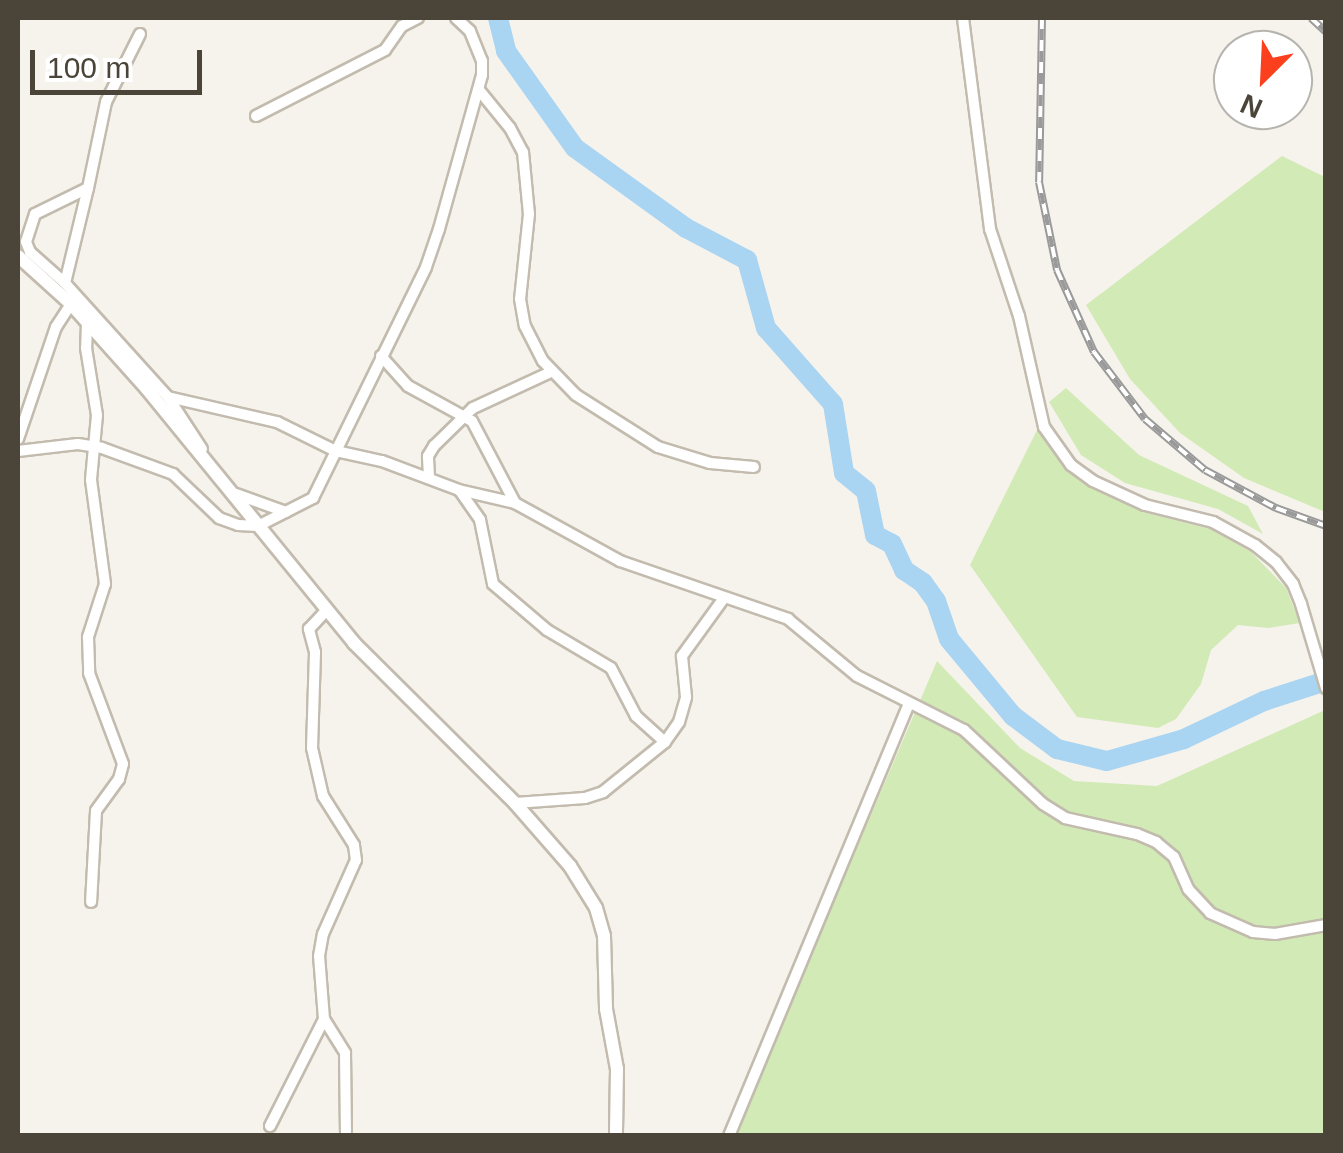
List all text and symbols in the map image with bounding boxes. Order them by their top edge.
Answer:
scale bar [35,30,208,92]
north arrow [1213,30,1313,130]
text: 100 m [47,51,130,84]
text: N [1236,88,1267,124]

